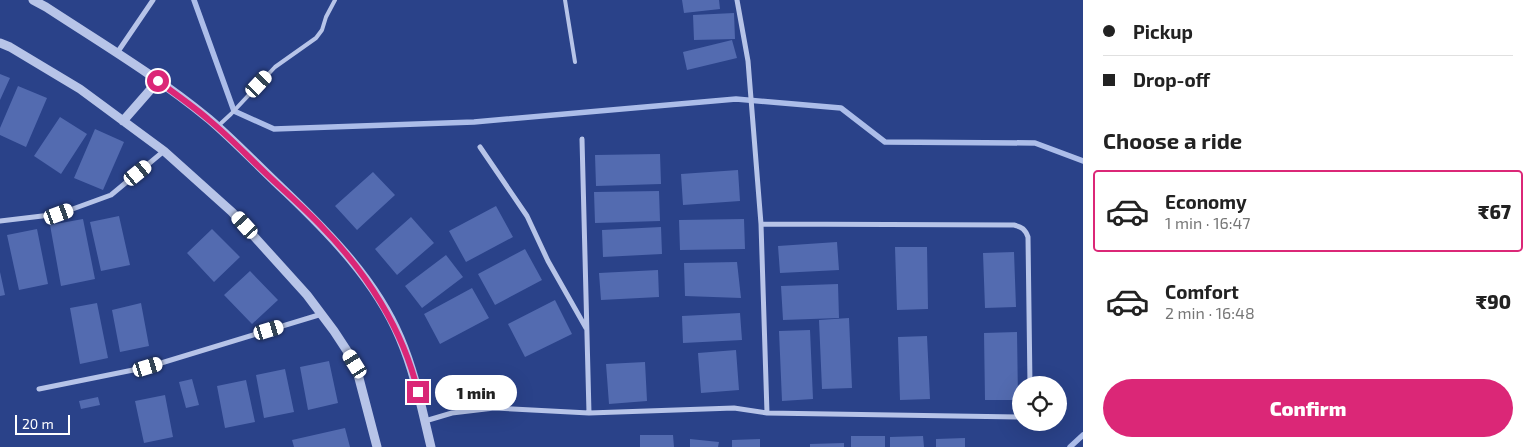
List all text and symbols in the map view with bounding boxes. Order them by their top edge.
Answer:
text: Pickup [1133,20,1193,43]
car [243,68,274,100]
text: Drop-off [1133,68,1210,91]
route start [147,70,169,92]
text: Choose a ride [1103,127,1242,153]
car [121,158,154,188]
icon: car [1105,189,1150,234]
text: Economy [1165,190,1247,213]
text: ₹67 [1478,200,1511,223]
car [42,202,75,226]
car [229,209,260,241]
text: 1 min · 16:47 [1165,213,1250,232]
icon: car [1105,279,1150,324]
text: Comfort [1165,280,1239,303]
text: ₹90 [1476,290,1511,313]
text: 2 min · 16:48 [1165,303,1255,322]
car [252,318,285,342]
car [340,347,369,381]
car [131,355,164,379]
callout: 1 min [436,374,518,410]
map controls [1012,376,1067,431]
button: locate [1012,376,1067,431]
button: Confirm [1103,379,1513,437]
route end [407,381,429,403]
text: 1 min [456,383,496,402]
scale bar [15,412,70,435]
text: 20 m [22,415,54,432]

